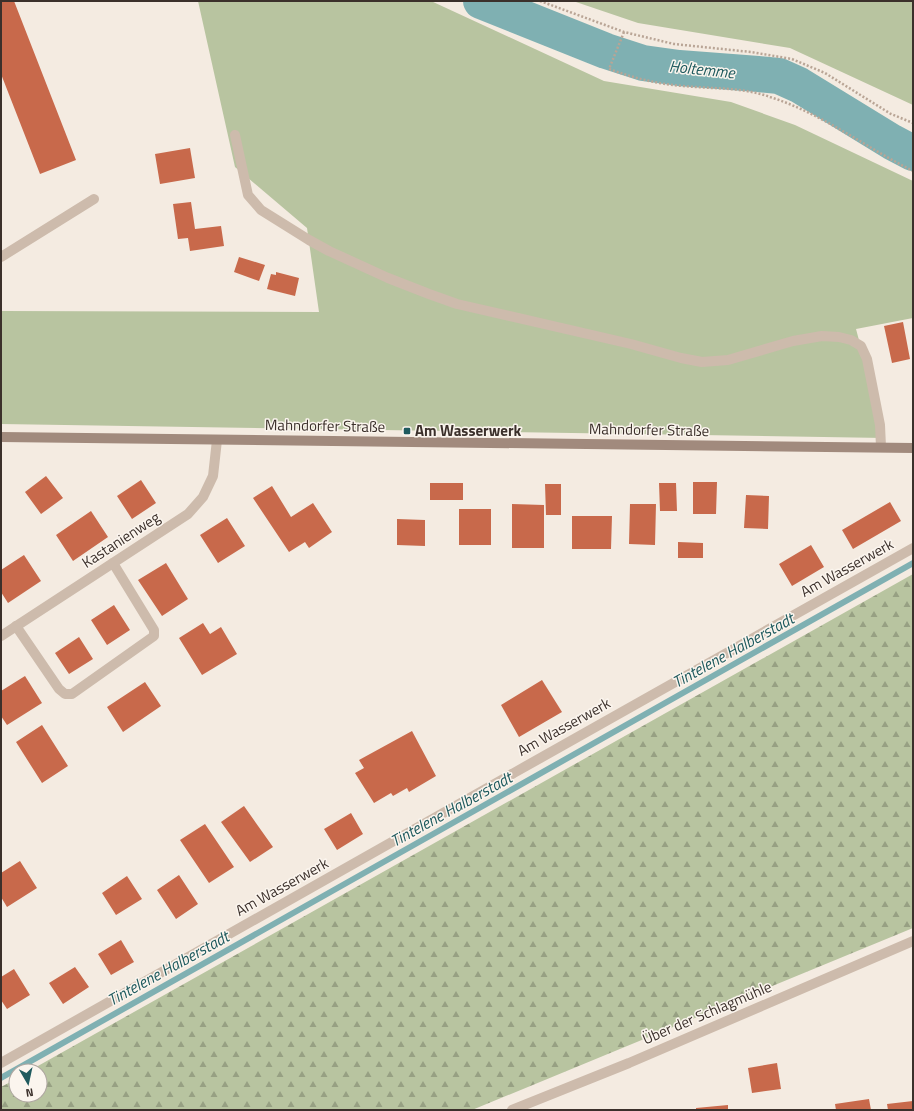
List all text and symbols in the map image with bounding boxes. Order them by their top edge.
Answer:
water label: Holtemme [668,54,738,85]
street label: Mahndorfer Straße [265,413,385,438]
street label: Mahndorfer Straße [589,417,709,442]
place label: Am Wasserwerk [415,419,522,442]
marker: Am Wasserwerk [402,426,412,436]
street label: Kastanienweg [77,505,165,574]
street label: Am Wasserwerk [796,532,898,603]
water label: Tintelene Halberstadt [668,606,800,693]
street label: Am Wasserwerk [513,691,615,762]
water label: Tintelene Halberstadt [386,765,518,852]
street label: Am Wasserwerk [231,851,333,922]
water label: Tintelene Halberstadt [103,924,235,1011]
street label: Über der Schlagmühle [639,975,775,1050]
north arrow [8,1063,48,1103]
text: N [25,1084,35,1101]

